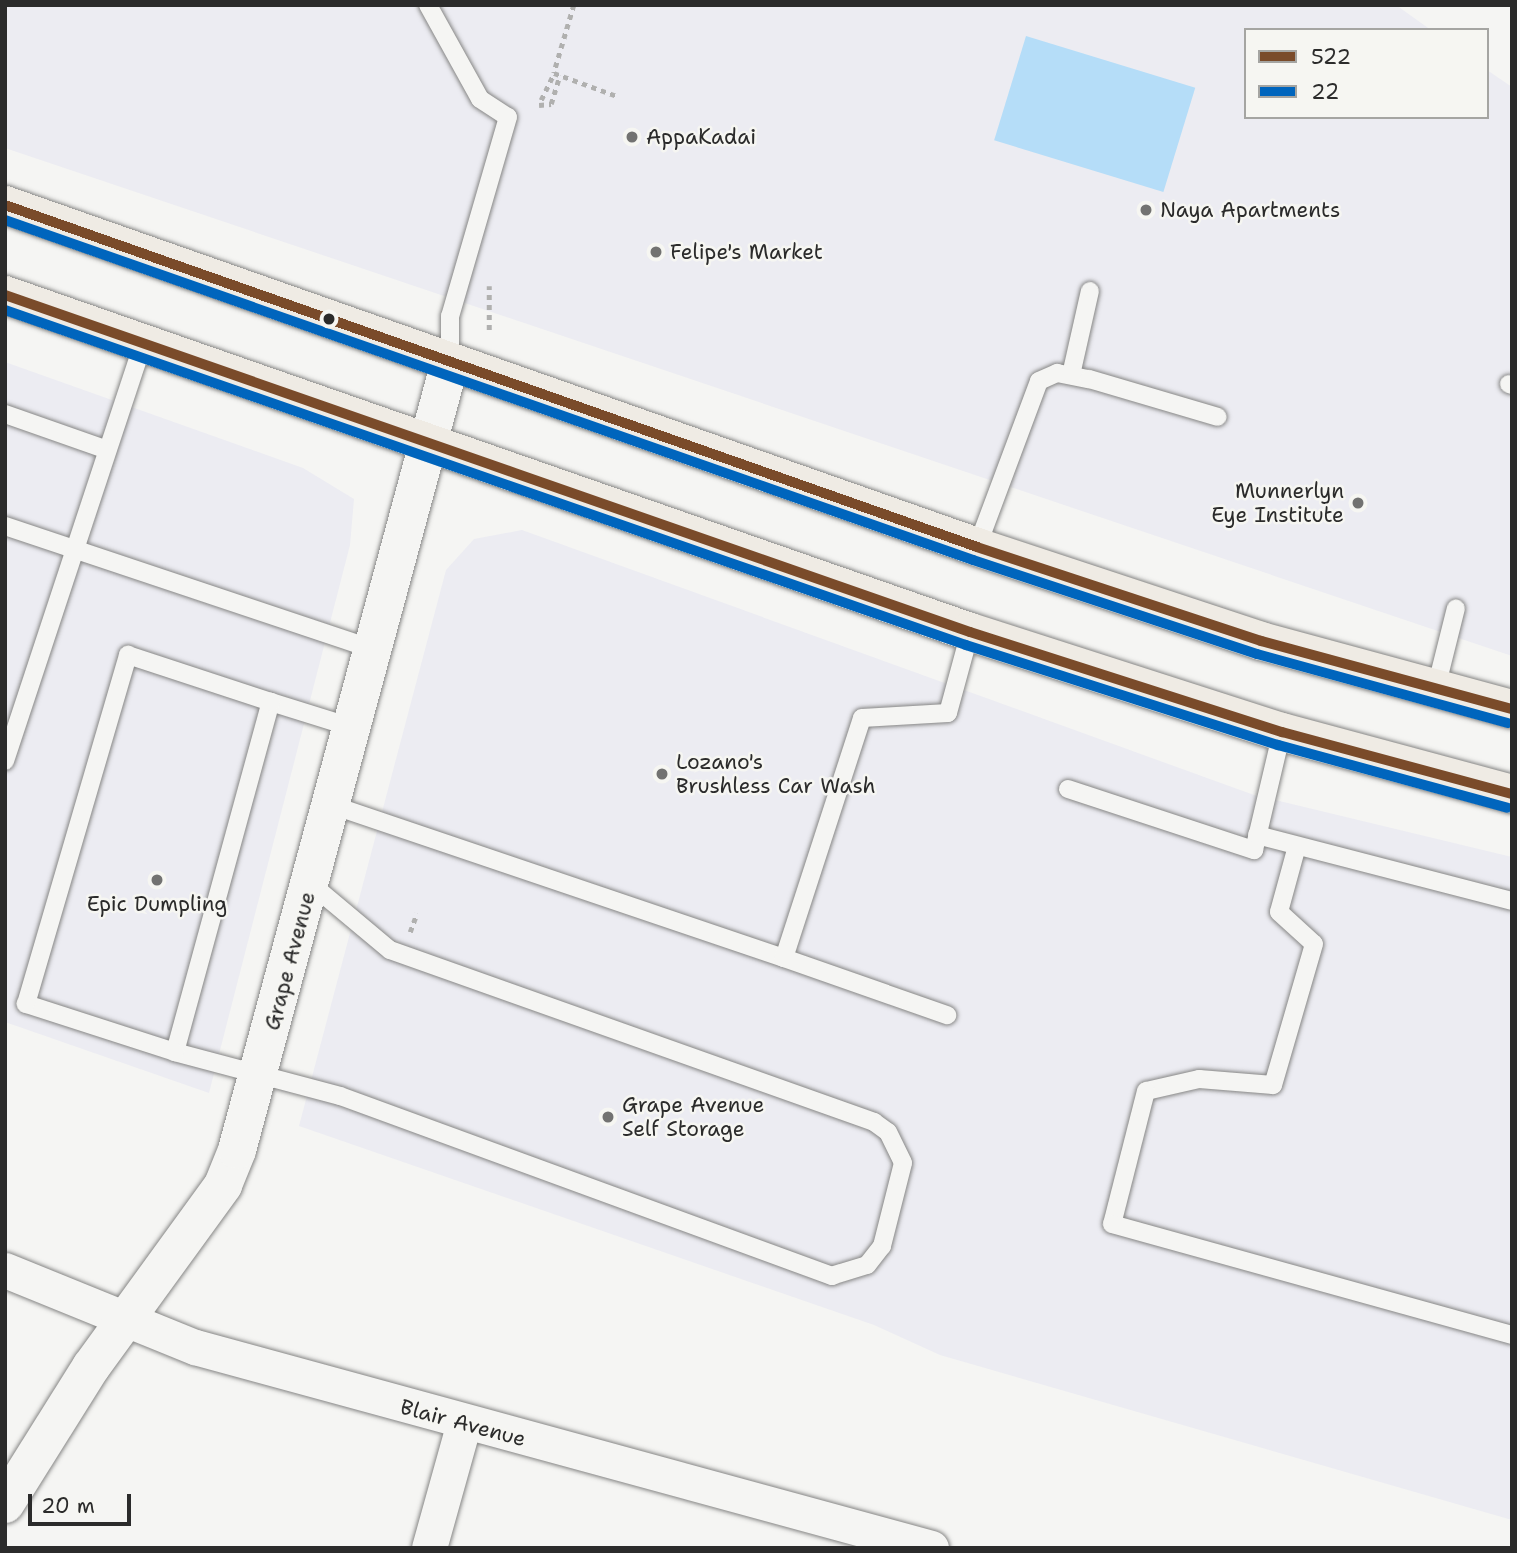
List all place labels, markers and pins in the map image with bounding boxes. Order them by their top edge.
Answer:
place label: AppaKadai [646,124,756,150]
marker: AppaKadai [624,129,640,145]
place label: Naya Apartments [1160,197,1340,223]
marker: Naya Apartments [1138,202,1154,218]
place label: Felipe's Market [670,239,823,265]
marker: Felipe's Market [648,244,664,260]
unlabelled marker [322,312,336,326]
place label: Munnerlyn Eye Institute [1211,478,1344,528]
marker: Munnerlyn Eye Institute [1350,495,1366,511]
place label: Lozano's Brushless Car Wash [676,749,876,799]
marker: Lozano's Brushless Car Wash [654,766,670,782]
marker: Epic Dumpling [149,872,165,888]
place label: Epic Dumpling [87,891,227,917]
place label: Grape Avenue Self Storage [622,1092,764,1142]
marker: Grape Avenue Self Storage [600,1109,616,1125]

